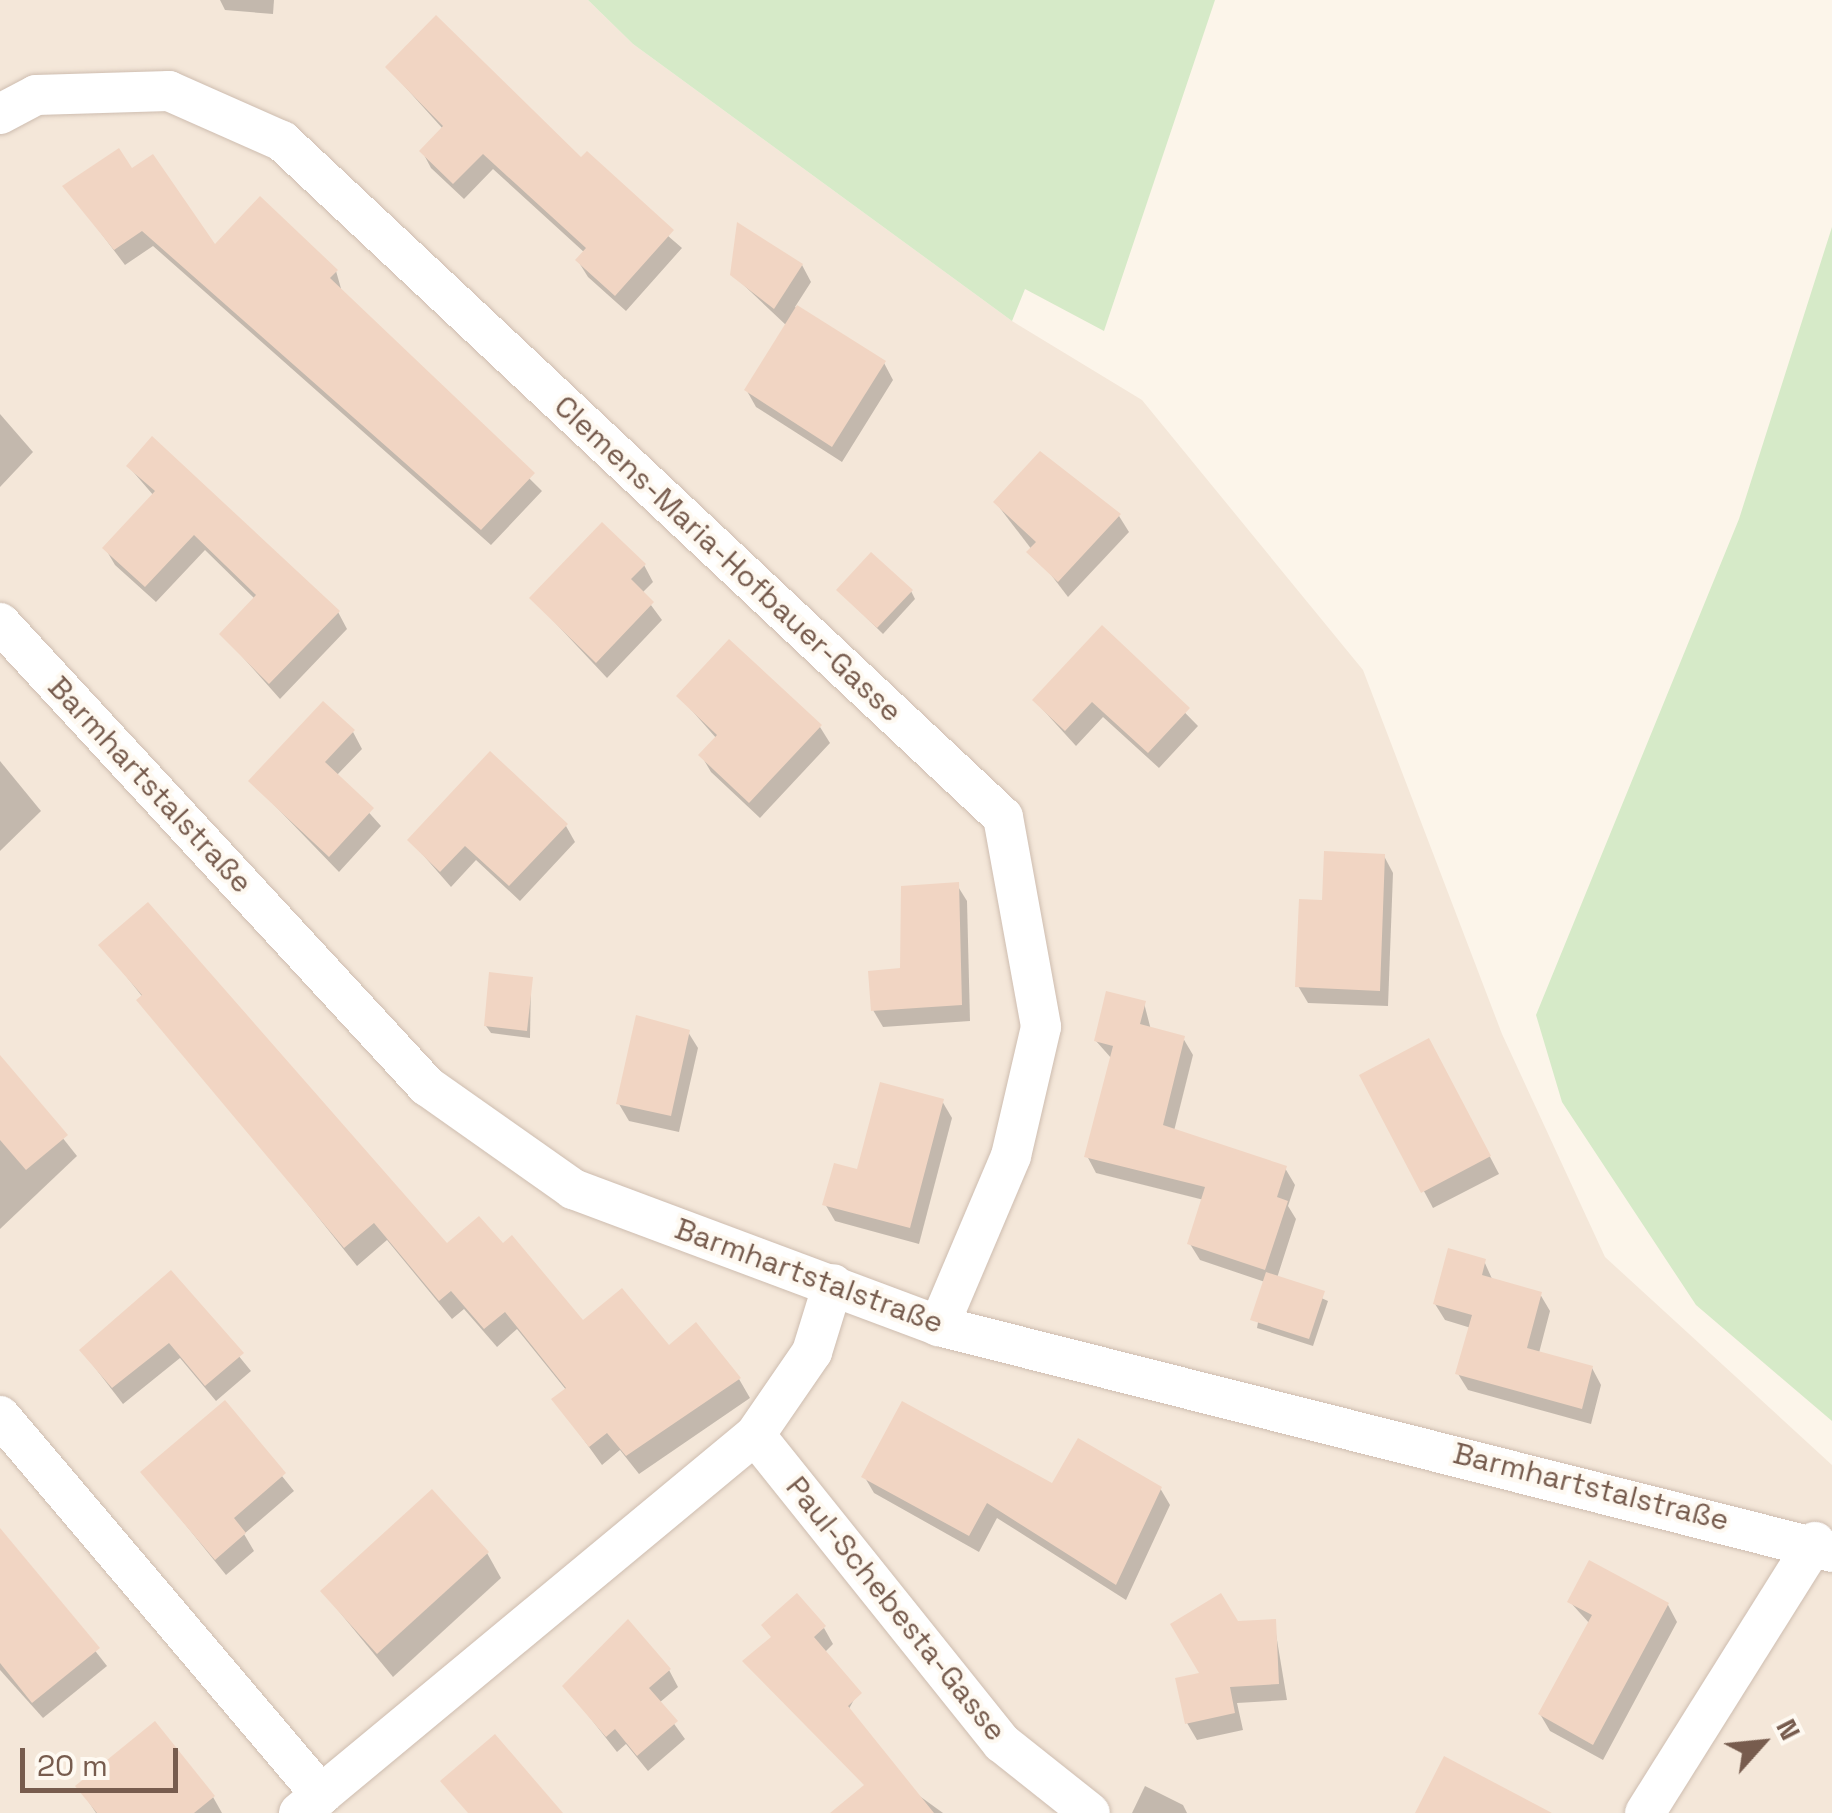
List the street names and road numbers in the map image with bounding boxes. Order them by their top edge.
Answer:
street label: Clemens-Maria-Hofbauer-Gasse [547,388,909,730]
street label: Barmhartstalstraße [40,669,260,901]
street label: Barmhartstalstraße [670,1211,948,1341]
street label: Barmhartstalstraße [1450,1435,1732,1539]
street label: Paul-Schebesta-Gasse [778,1470,1014,1748]

